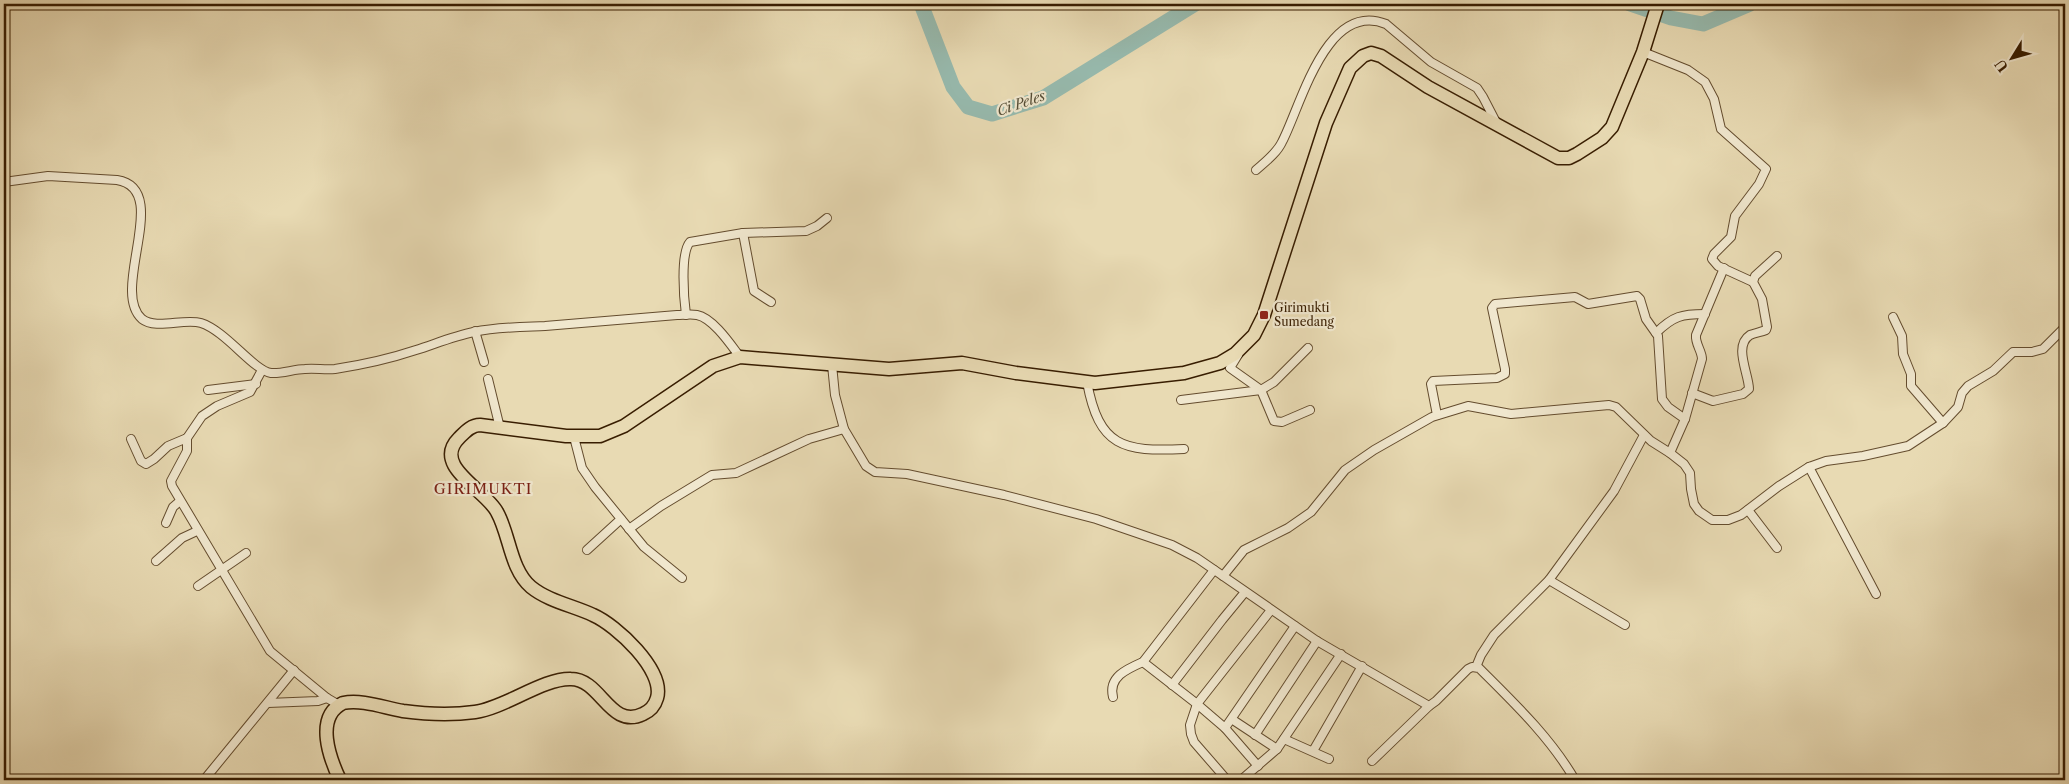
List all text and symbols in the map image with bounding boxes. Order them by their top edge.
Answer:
north arrow [1986,32,2036,82]
text: U [1991,55,2012,76]
water label: Ci Peles [994,86,1048,120]
place label: Girimukti Sumedang [1274,300,1335,329]
marker: Girimukti Sumedang [1258,309,1270,321]
district label: GIRIMUKTI [434,479,532,498]

